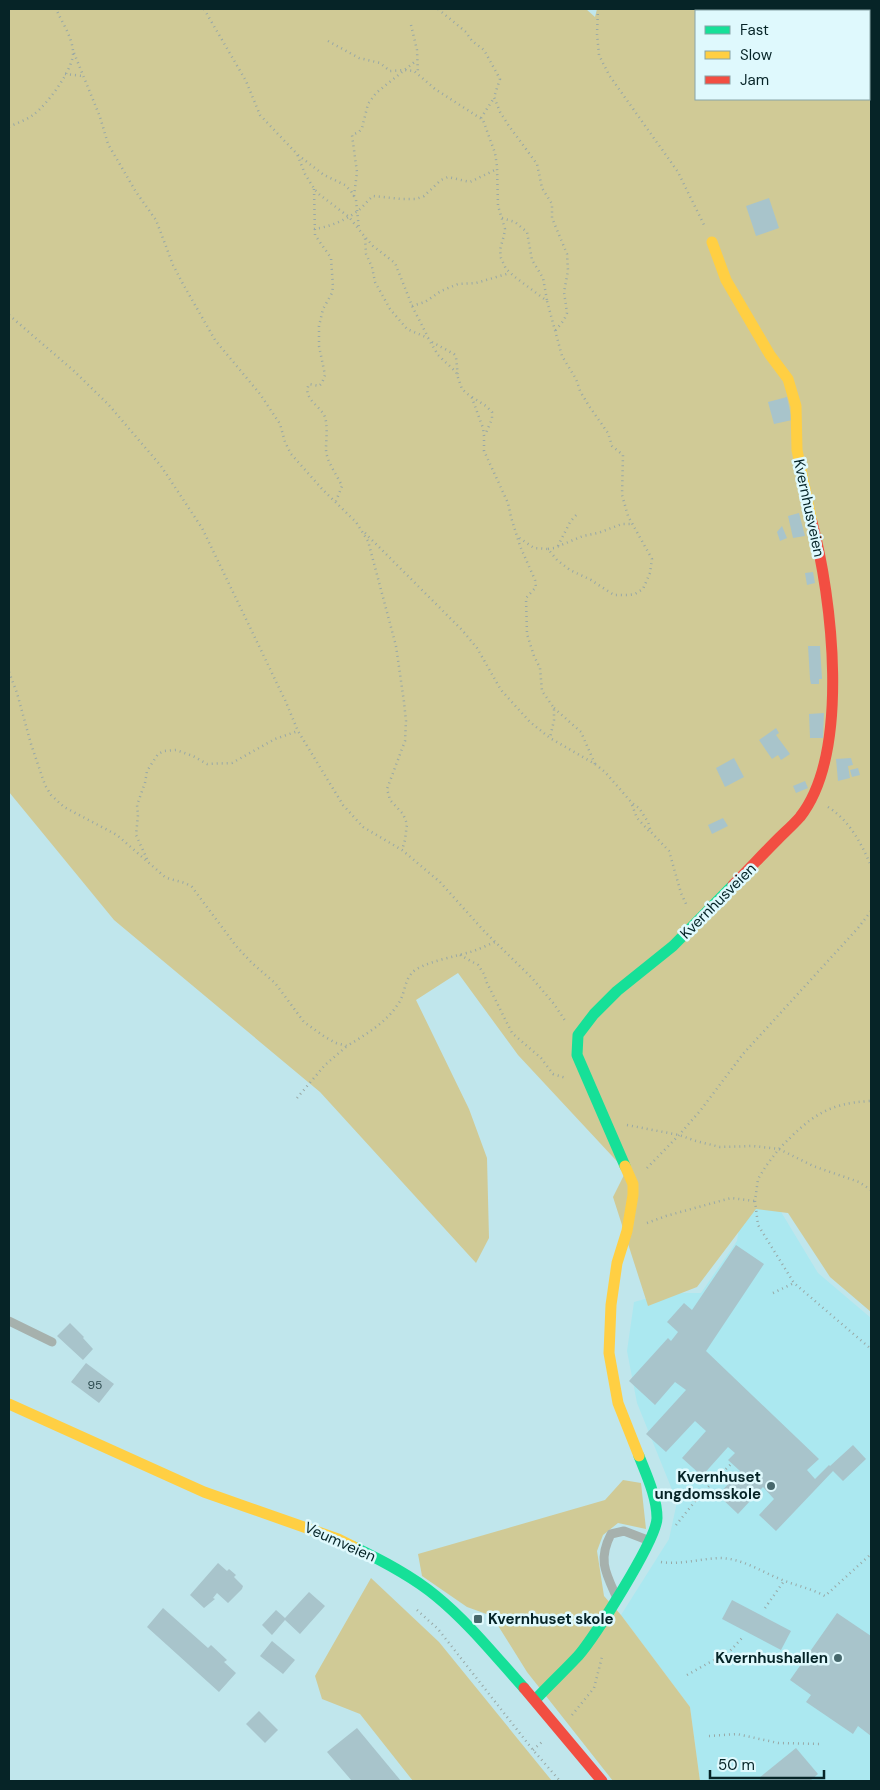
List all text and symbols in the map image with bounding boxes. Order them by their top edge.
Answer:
legend [695,10,870,100]
text: Fast [740,20,769,40]
text: Slow [740,45,773,65]
text: Jam [740,70,769,90]
street label: Kvernhusveien [789,457,829,559]
street label: Kvernhusveien [676,859,760,943]
house number: 95 [88,1377,102,1393]
place label: Kvernhuset ungdomsskole [655,1467,761,1504]
marker: Kvernhuset ungdomsskole [765,1480,777,1492]
street label: Veumveien [301,1517,379,1567]
place label: Kvernhuset skole [488,1609,614,1629]
marker: Kvernhuset skole [472,1613,484,1625]
place label: Kvernhushallen [715,1648,828,1668]
marker: Kvernhushallen [832,1652,844,1664]
scale bar [710,1748,824,1780]
text: 50 m [718,1755,755,1775]

